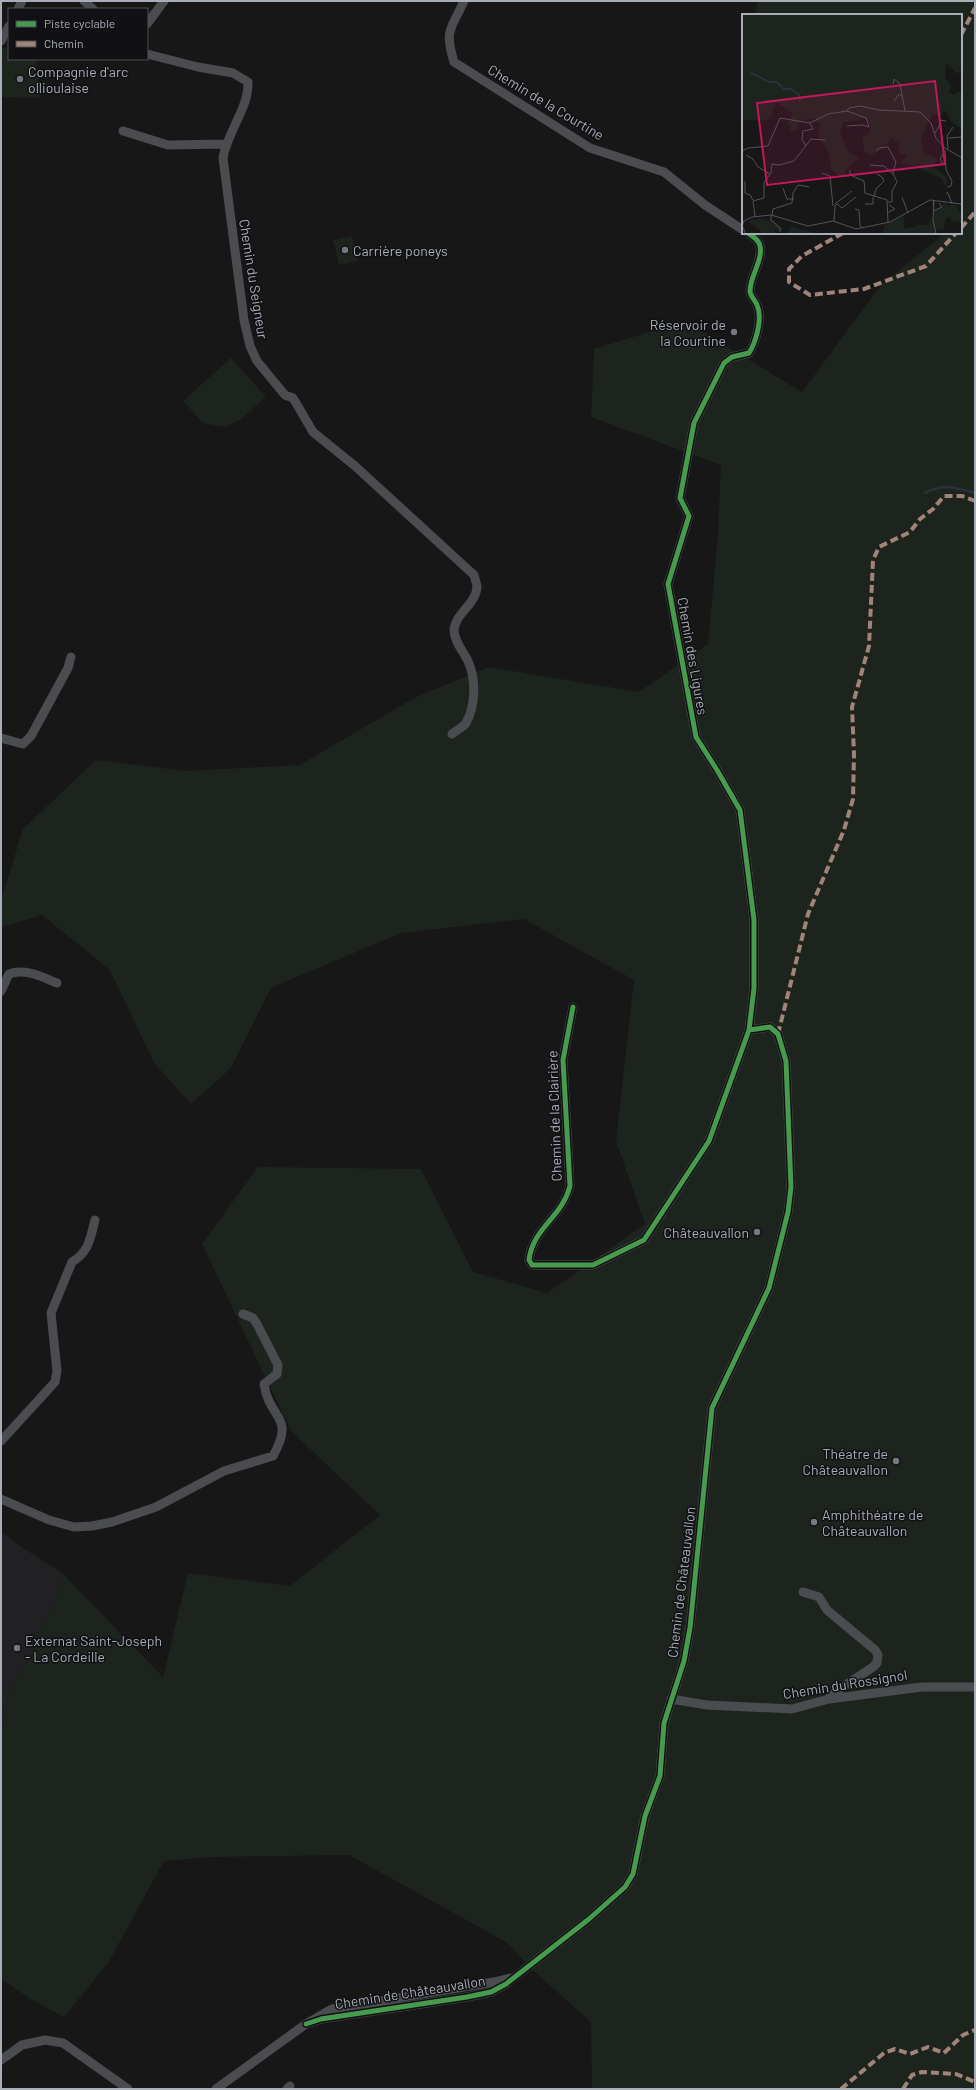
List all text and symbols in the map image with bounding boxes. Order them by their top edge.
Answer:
legend [8,8,148,60]
inset map [742,14,962,234]
text: Piste cyclable [44,16,115,30]
text: Chemin [44,36,84,50]
street label: Chemin de la Courtine [485,61,607,143]
place label: Compagnie d'arc ollioulaise [28,63,128,96]
marker: Compagnie d'arc ollioulaise [15,74,25,84]
street label: Chemin du Seigneur [236,218,272,340]
place label: Carrière poneys [353,242,448,259]
marker: Carrière poneys [340,245,350,255]
place label: Réservoir de la Courtine [650,316,726,349]
marker: Réservoir de la Courtine [729,327,739,337]
street label: Chemin des Ligures [674,596,712,716]
street label: Chemin de la Clairière [543,1050,565,1182]
place label: Châteauvallon [664,1224,749,1241]
marker: Châteauvallon [752,1227,762,1237]
place label: Théatre de Châteauvallon [803,1445,888,1478]
marker: Théatre de Châteauvallon [891,1456,901,1466]
street label: Chemin de Châteauvallon [663,1505,699,1659]
place label: Amphithéatre de Châteauvallon [822,1506,923,1539]
marker: Amphithéatre de Châteauvallon [809,1517,819,1527]
place label: Externat Saint-Joseph - La Cordeille [25,1632,162,1665]
marker: Externat Saint-Joseph - La Cordeille [12,1643,22,1653]
street label: Chemin du Rossignol [782,1666,908,1702]
street label: Chemin de Châteauvallon [334,1972,486,2012]

